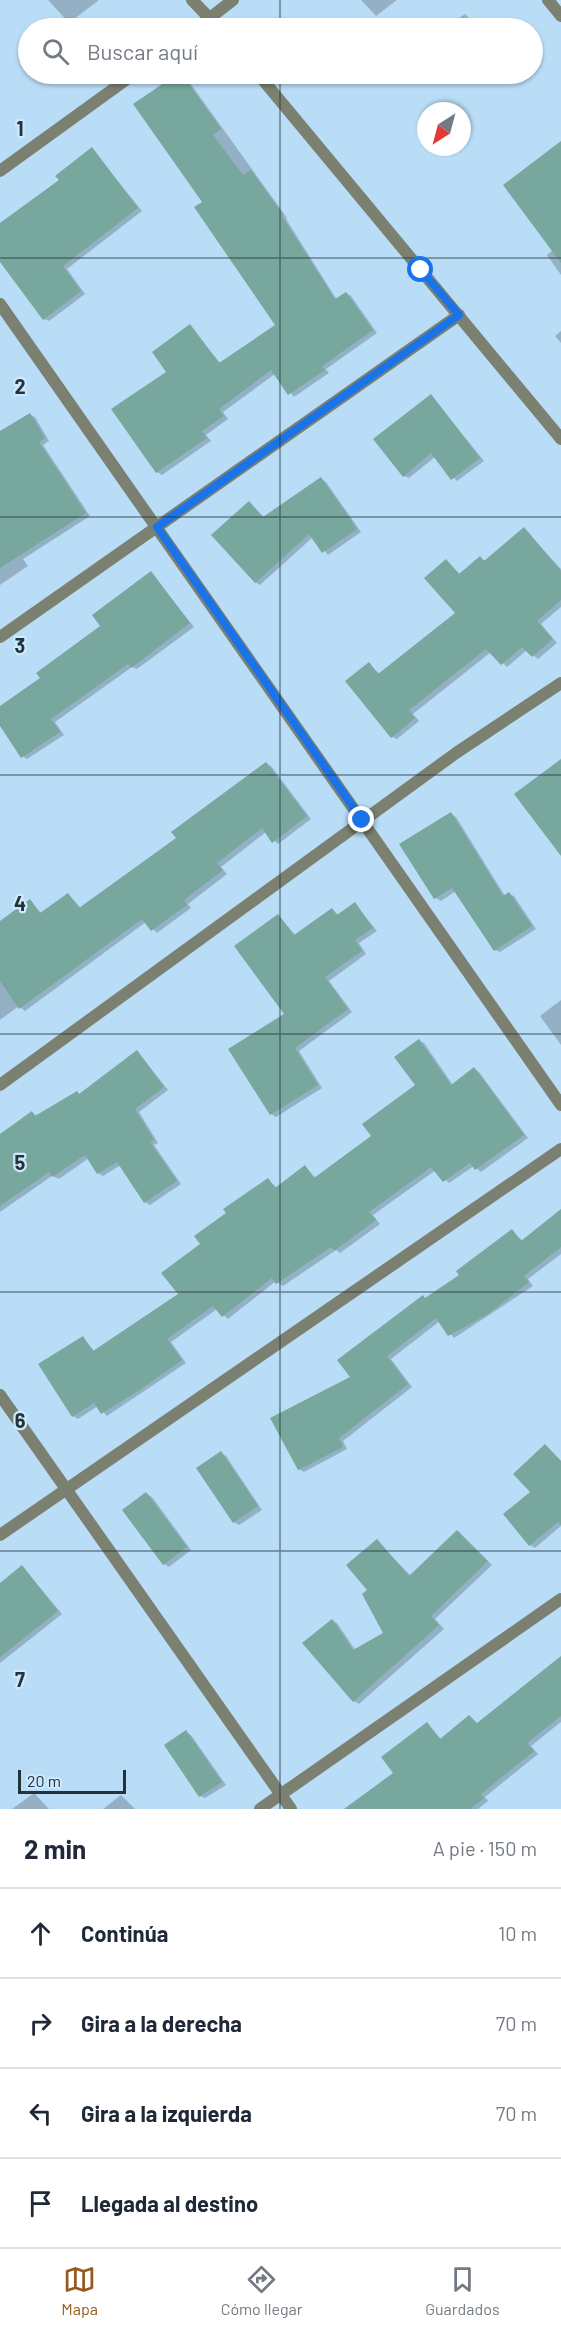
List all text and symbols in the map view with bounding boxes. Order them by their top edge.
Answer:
search box [18,18,543,84]
icon: search [39,35,72,68]
text: Buscar aquí [87,38,198,64]
north arrow [417,102,471,156]
text: 1 [16,116,24,140]
route start [407,256,433,282]
text: 2 [14,374,26,398]
text: 3 [15,633,25,657]
route end [348,806,374,832]
text: 4 [14,891,26,915]
text: 5 [15,1150,26,1174]
text: 6 [15,1408,26,1432]
text: 7 [15,1667,25,1691]
scale bar [18,1767,126,1794]
text: 20 m [27,1771,61,1790]
text: 2 min [24,1833,86,1864]
text: A pie · 150 m [433,1836,537,1860]
icon: ahead [24,1917,57,1950]
text: Continúa [81,1920,168,1946]
text: 10 m [498,1921,537,1945]
icon: right [24,2007,57,2040]
text: Gira a la derecha [81,2010,242,2036]
text: 70 m [496,2011,537,2035]
icon: left [24,2097,57,2130]
text: Gira a la izquierda [81,2100,252,2126]
text: 70 m [496,2101,537,2125]
icon: arrive [24,2187,57,2220]
text: Llegada al destino [81,2190,258,2216]
tab: Mapa [61,2263,98,2318]
tab: Cómo llegar [221,2263,302,2318]
tab: Guardados [425,2263,500,2318]

